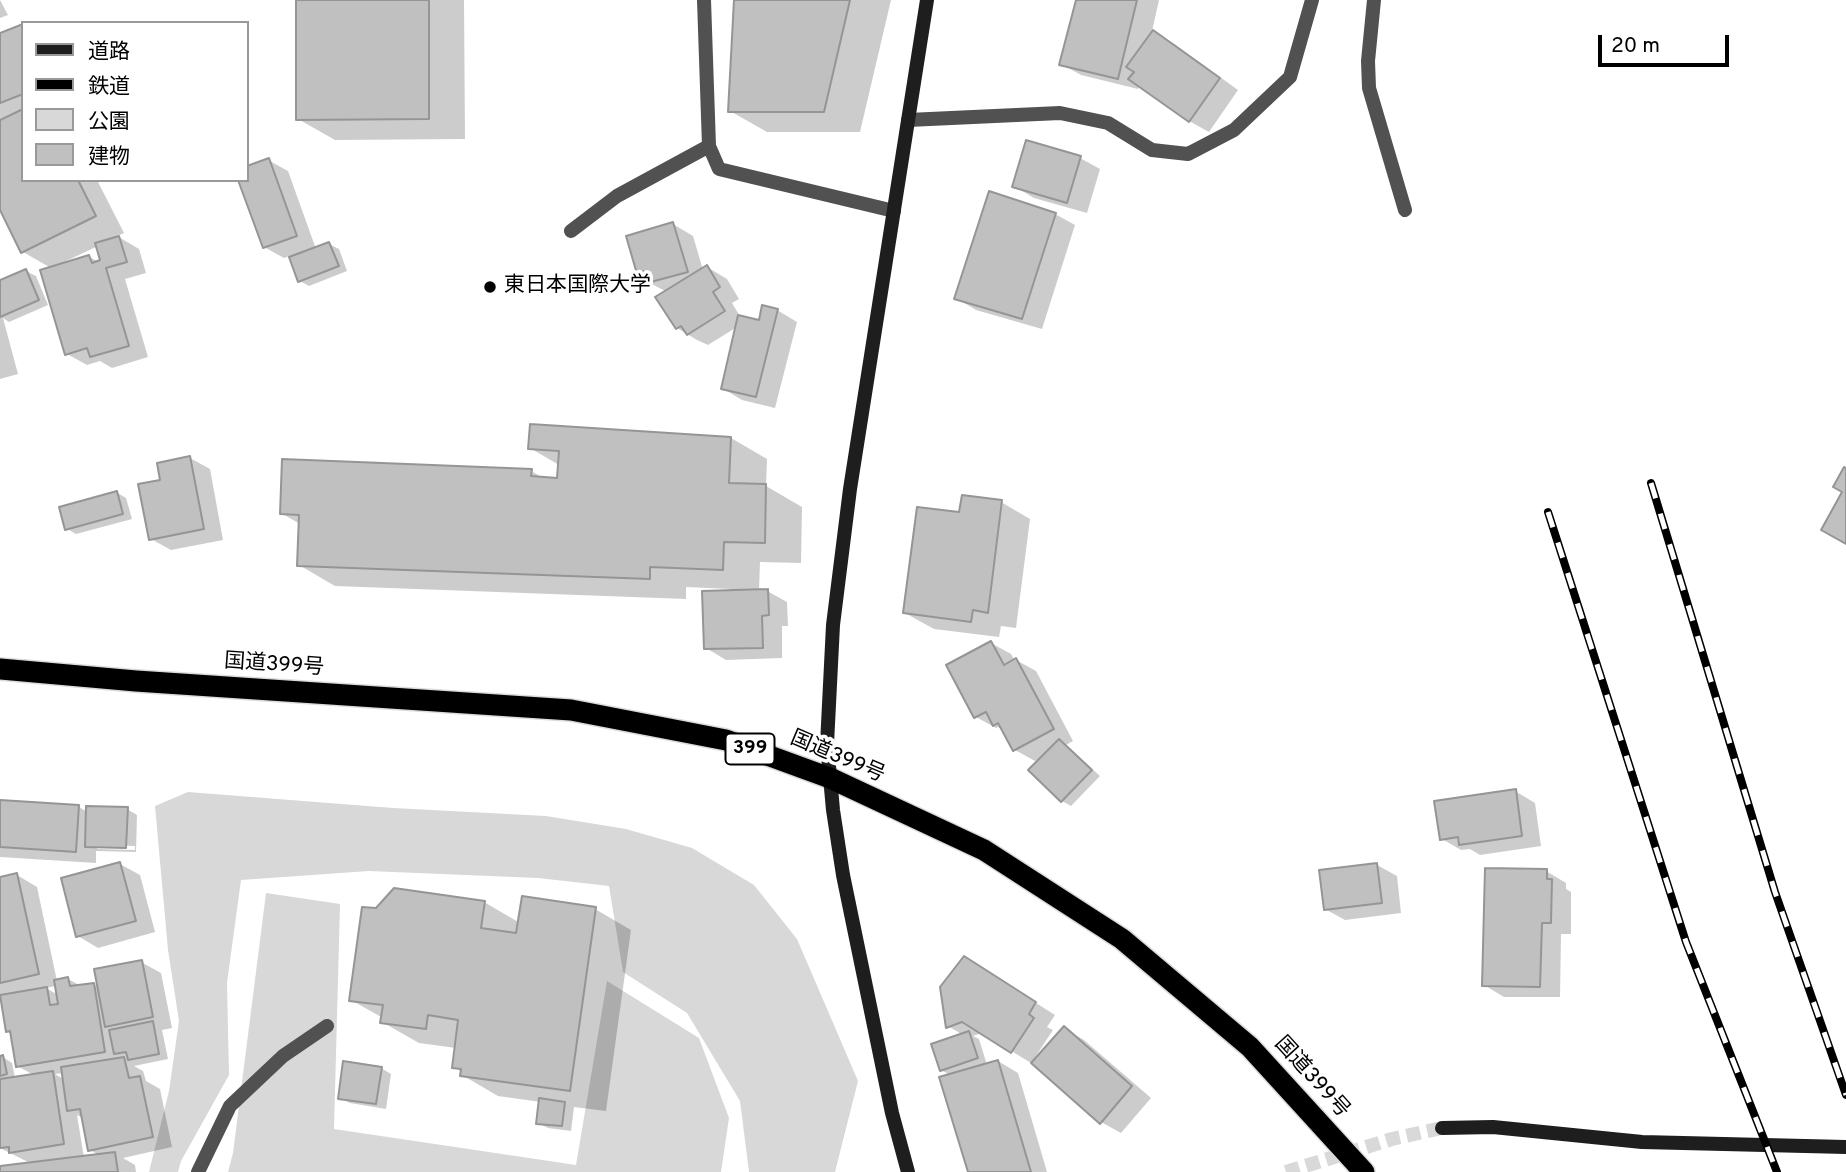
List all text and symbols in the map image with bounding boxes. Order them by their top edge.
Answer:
legend [21,21,248,182]
scale bar [1601,21,1732,65]
text: 20 m [1611,33,1660,60]
text: 道路 [88,39,130,66]
text: 鉄道 [88,74,130,101]
text: 公園 [88,109,130,136]
text: 建物 [88,144,130,171]
place label: 東日本国際大学 [504,274,651,300]
marker: 東日本国際大学 [482,279,498,295]
street label: 国道399号 [223,650,325,682]
street label: 国道399号 [786,727,888,789]
road number: 399 [726,734,774,764]
street label: 国道399号 [1268,1032,1354,1124]

